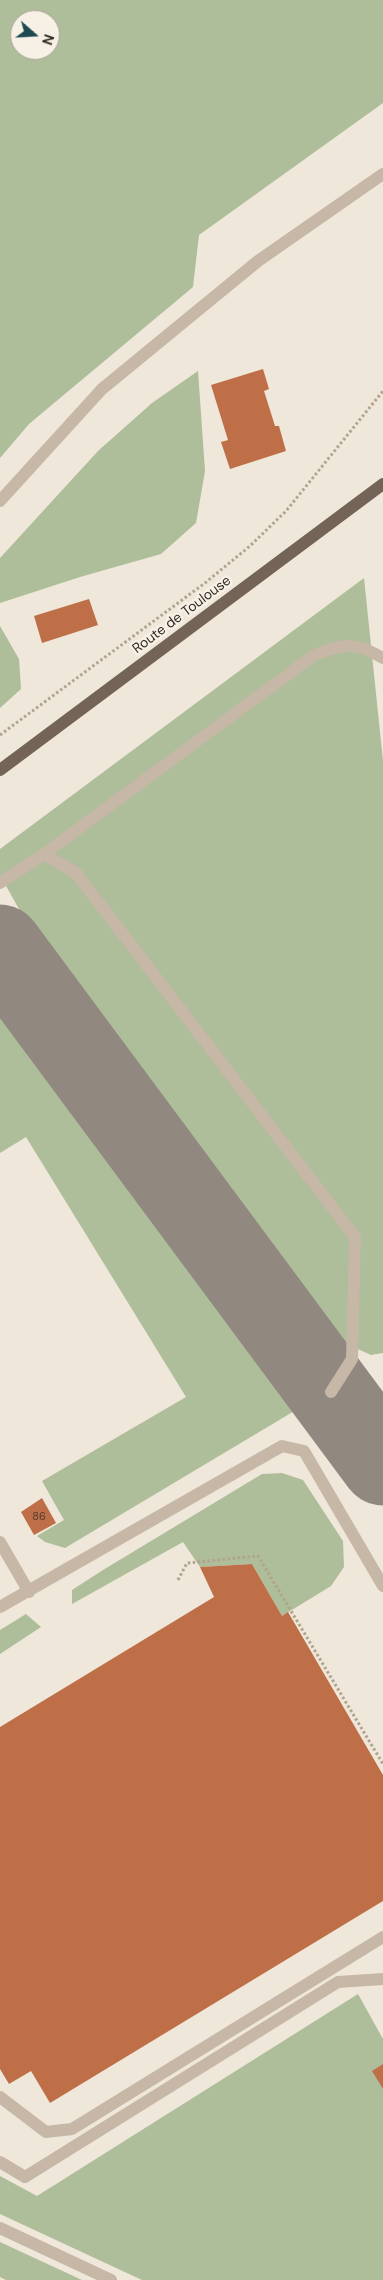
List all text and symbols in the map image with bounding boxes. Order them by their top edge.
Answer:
north arrow [10,10,60,60]
text: N [38,32,58,47]
street label: Route de Toulouse [129,572,235,658]
house number: 86 [32,1510,46,1524]

